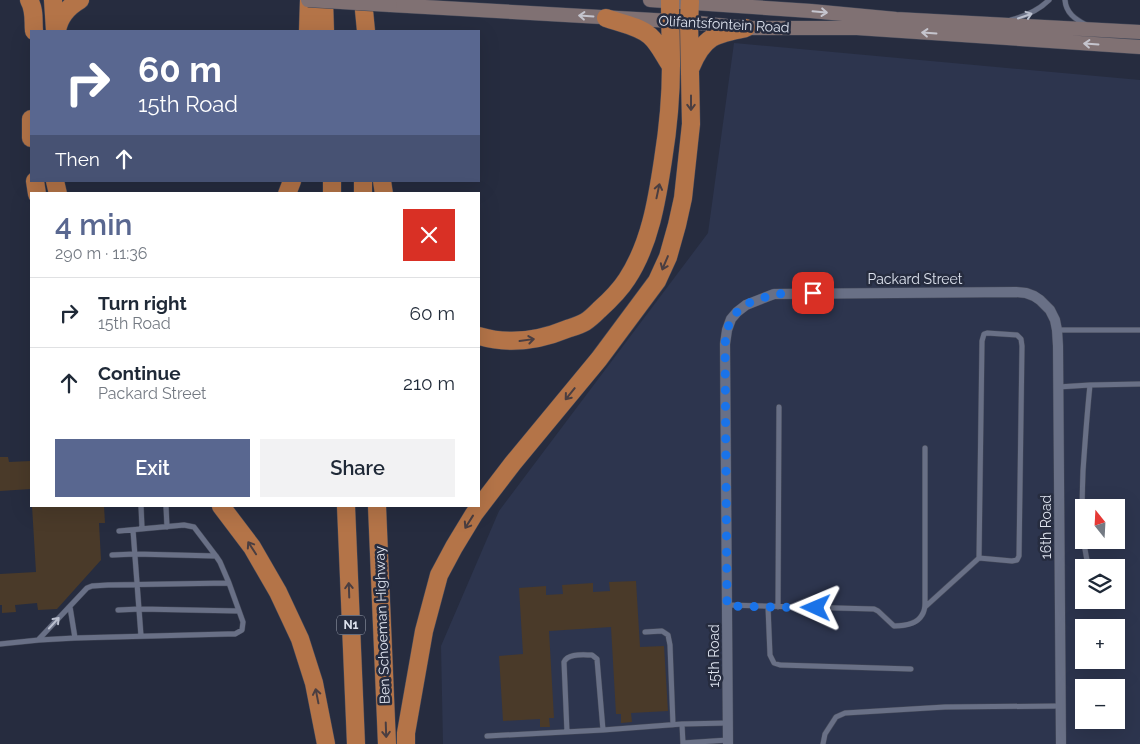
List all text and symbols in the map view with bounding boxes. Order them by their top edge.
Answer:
one-way arrow [812,7,828,16]
one-way arrow [1016,11,1032,20]
one-way arrow [578,12,594,21]
street label: Olifantsfontein Road [658,13,790,35]
one-way arrow [921,29,937,38]
one-way arrow [1084,39,1100,48]
text: 60 m [138,49,222,90]
icon: right [55,50,120,115]
text: 15th Road [138,91,238,117]
one-way arrow [686,95,696,111]
icon: ahead [110,145,138,173]
text: Then [55,148,100,170]
one-way arrow [654,184,663,200]
text: 4 min [55,207,132,242]
button: close [403,209,455,261]
text: 290 m · 11:36 [55,244,147,263]
one-way arrow [660,255,670,270]
street label: Packard Street [868,271,963,287]
pin [792,272,834,314]
icon: arrive [799,279,827,307]
text: Turn right [98,292,187,314]
icon: right [55,299,83,327]
text: 60 m [410,302,455,324]
text: 15th Road [98,314,171,333]
one-way arrow [519,335,535,345]
text: Continue [98,362,181,384]
icon: ahead [55,369,83,397]
text: 210 m [403,372,455,394]
text: Packard Street [98,384,206,403]
one-way arrow [565,387,576,400]
button: Exit [55,439,250,497]
button: Share [260,439,455,497]
street label: 16th Road [1038,495,1054,559]
north arrow [1075,499,1125,549]
map controls [1075,499,1125,729]
one-way arrow [464,514,474,528]
one-way arrow [247,542,257,556]
street label: Ben Schoeman Highway [371,545,393,705]
button: layers [1075,559,1125,609]
position arrow [789,581,841,633]
one-way arrow [345,583,354,599]
road number: N1 [337,616,365,634]
one-way arrow [49,617,60,630]
button: + [1075,619,1125,669]
street label: 15th Road [706,624,722,688]
button: − [1075,679,1125,729]
one-way arrow [312,689,321,705]
one-way arrow [382,722,391,738]

